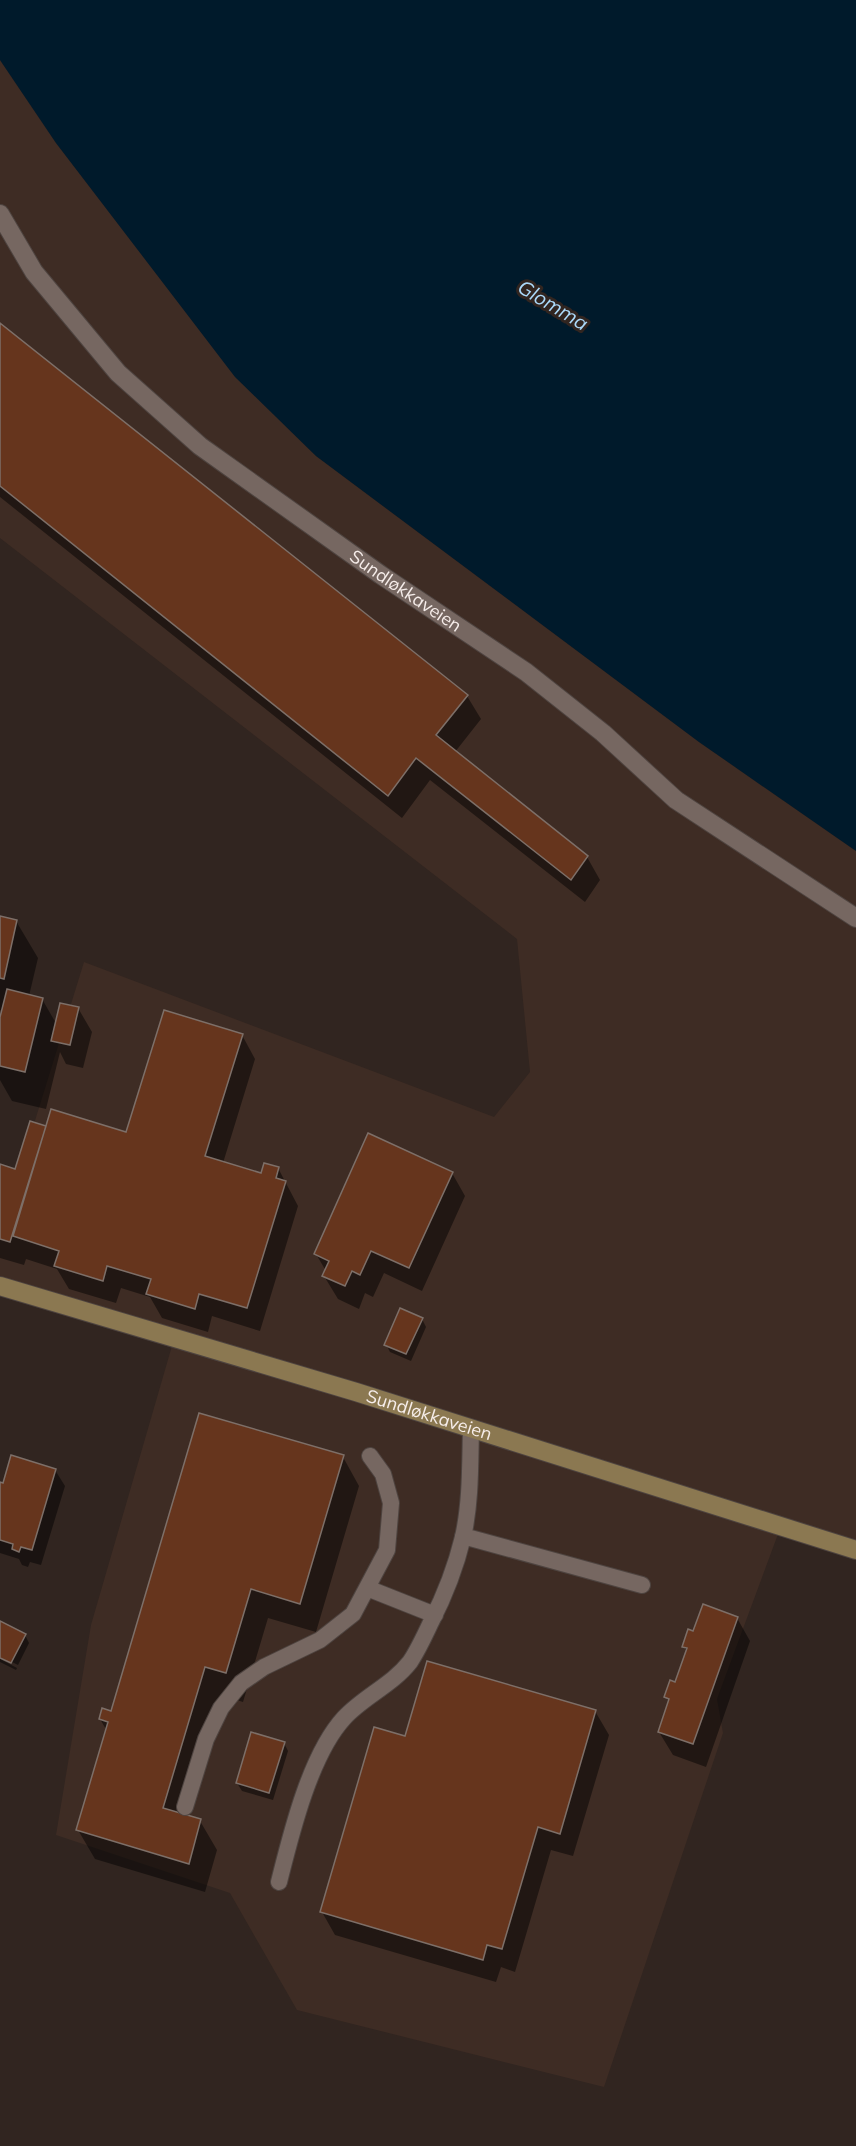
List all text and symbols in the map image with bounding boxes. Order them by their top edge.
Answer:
water label: Glomma [513,274,593,335]
street label: Sundløkkaveien [345,544,466,637]
street label: Sundløkkaveien [363,1384,495,1445]

